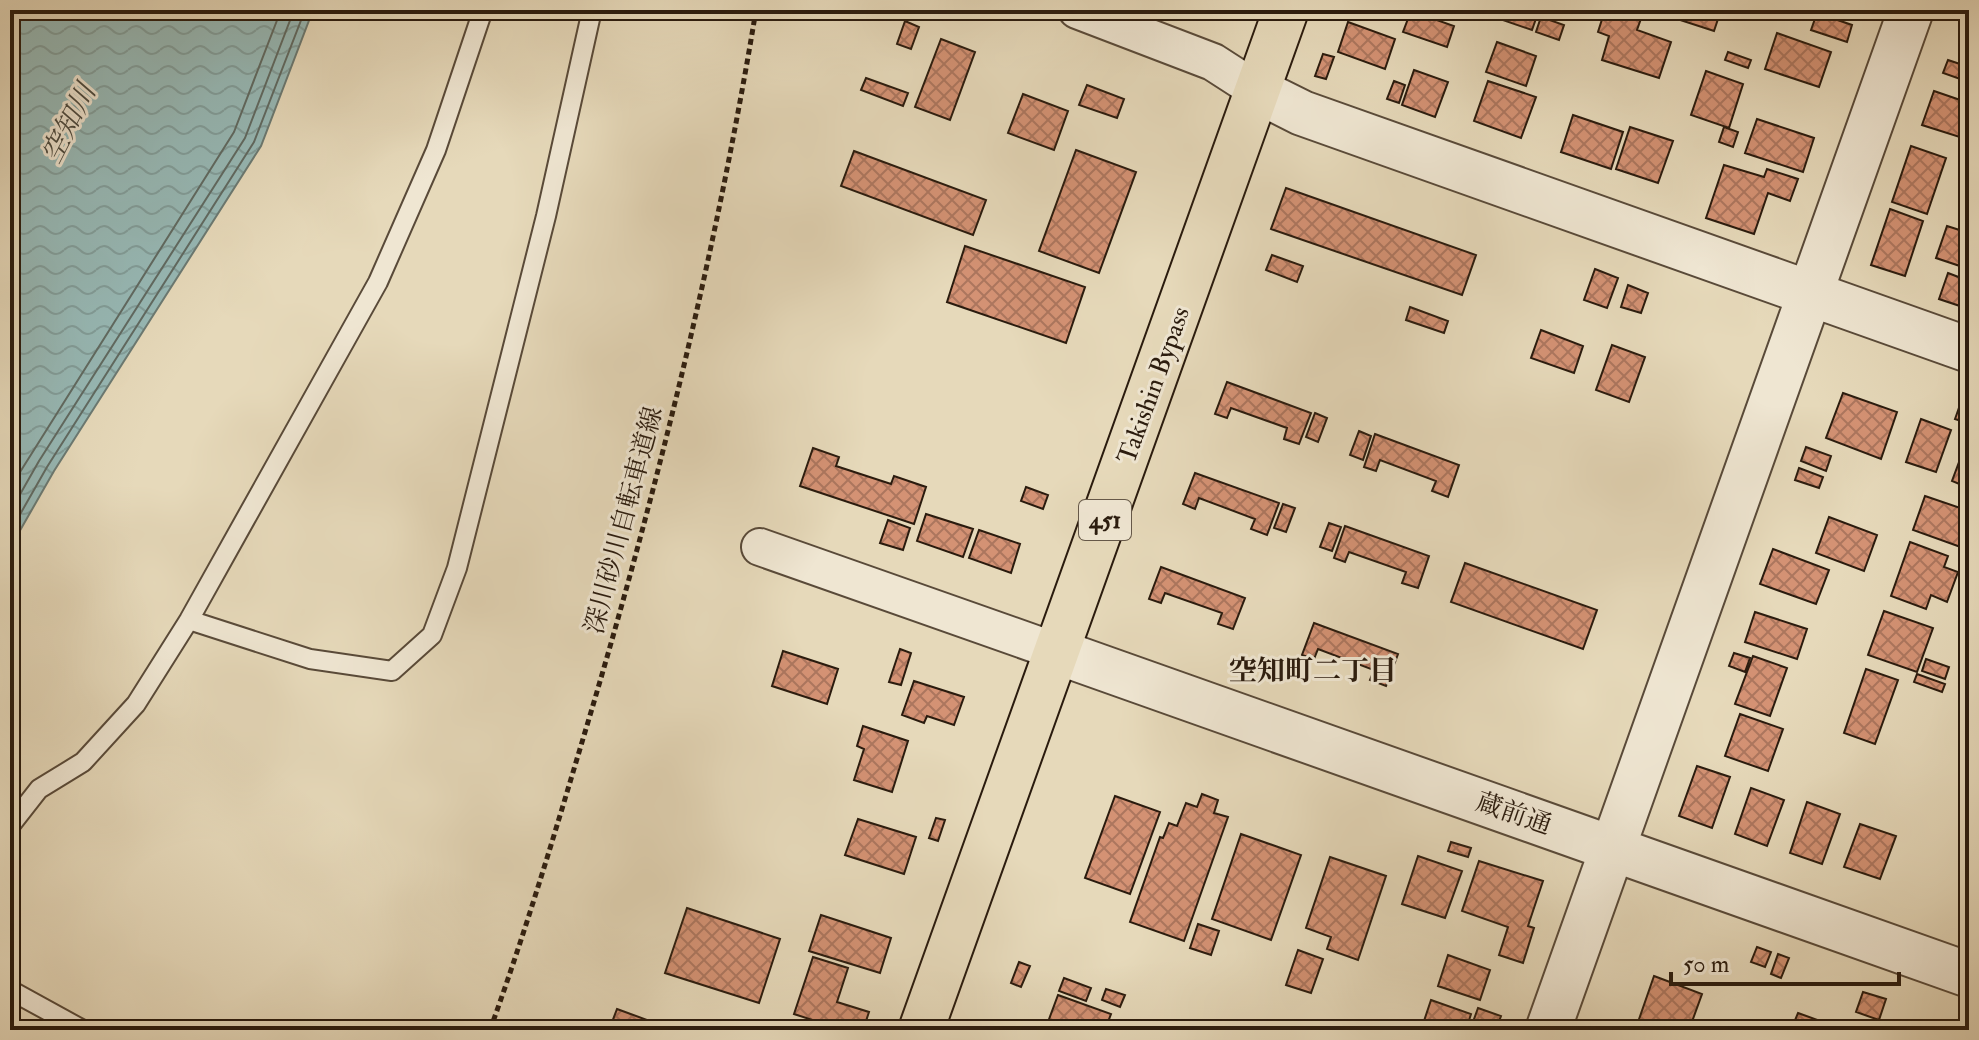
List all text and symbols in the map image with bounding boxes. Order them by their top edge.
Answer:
water label: 空知川 [35,76,105,169]
street label: Takishin Bypass [1111,302,1198,469]
street label: 深川砂川自転車道線 [578,403,670,637]
road number: 451 [1079,500,1131,540]
district label: 空知町二丁目 [1229,654,1397,689]
street label: 蔵前通 [1472,786,1556,842]
scale bar [1671,936,1899,986]
text: 50 m [1683,949,1730,980]

